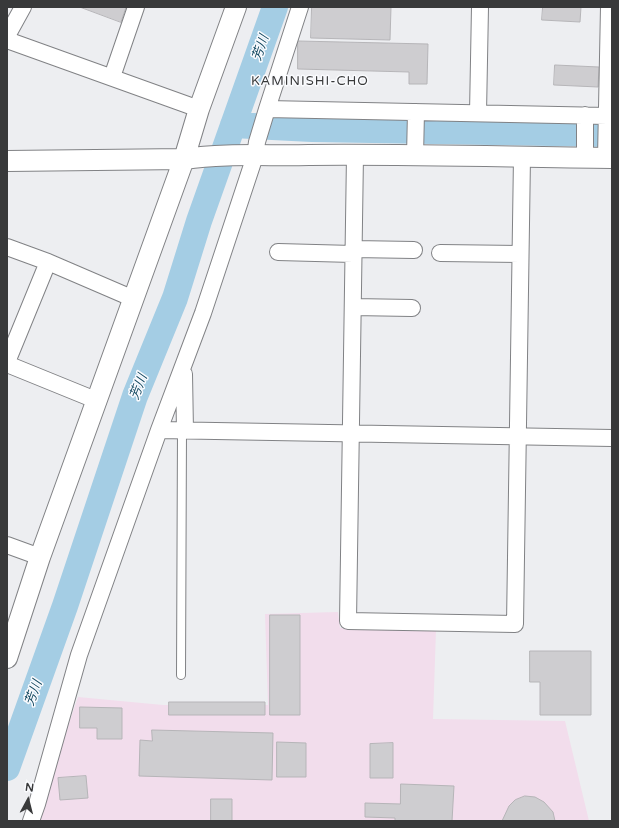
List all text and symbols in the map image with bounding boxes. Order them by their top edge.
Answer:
water label: 芳川 [249,33,273,63]
district label: KAMINISHI-CHO [251,74,369,90]
water label: 芳川 [127,372,151,402]
water label: 芳川 [22,678,46,708]
north arrow [8,780,48,820]
text: N [24,781,35,795]

